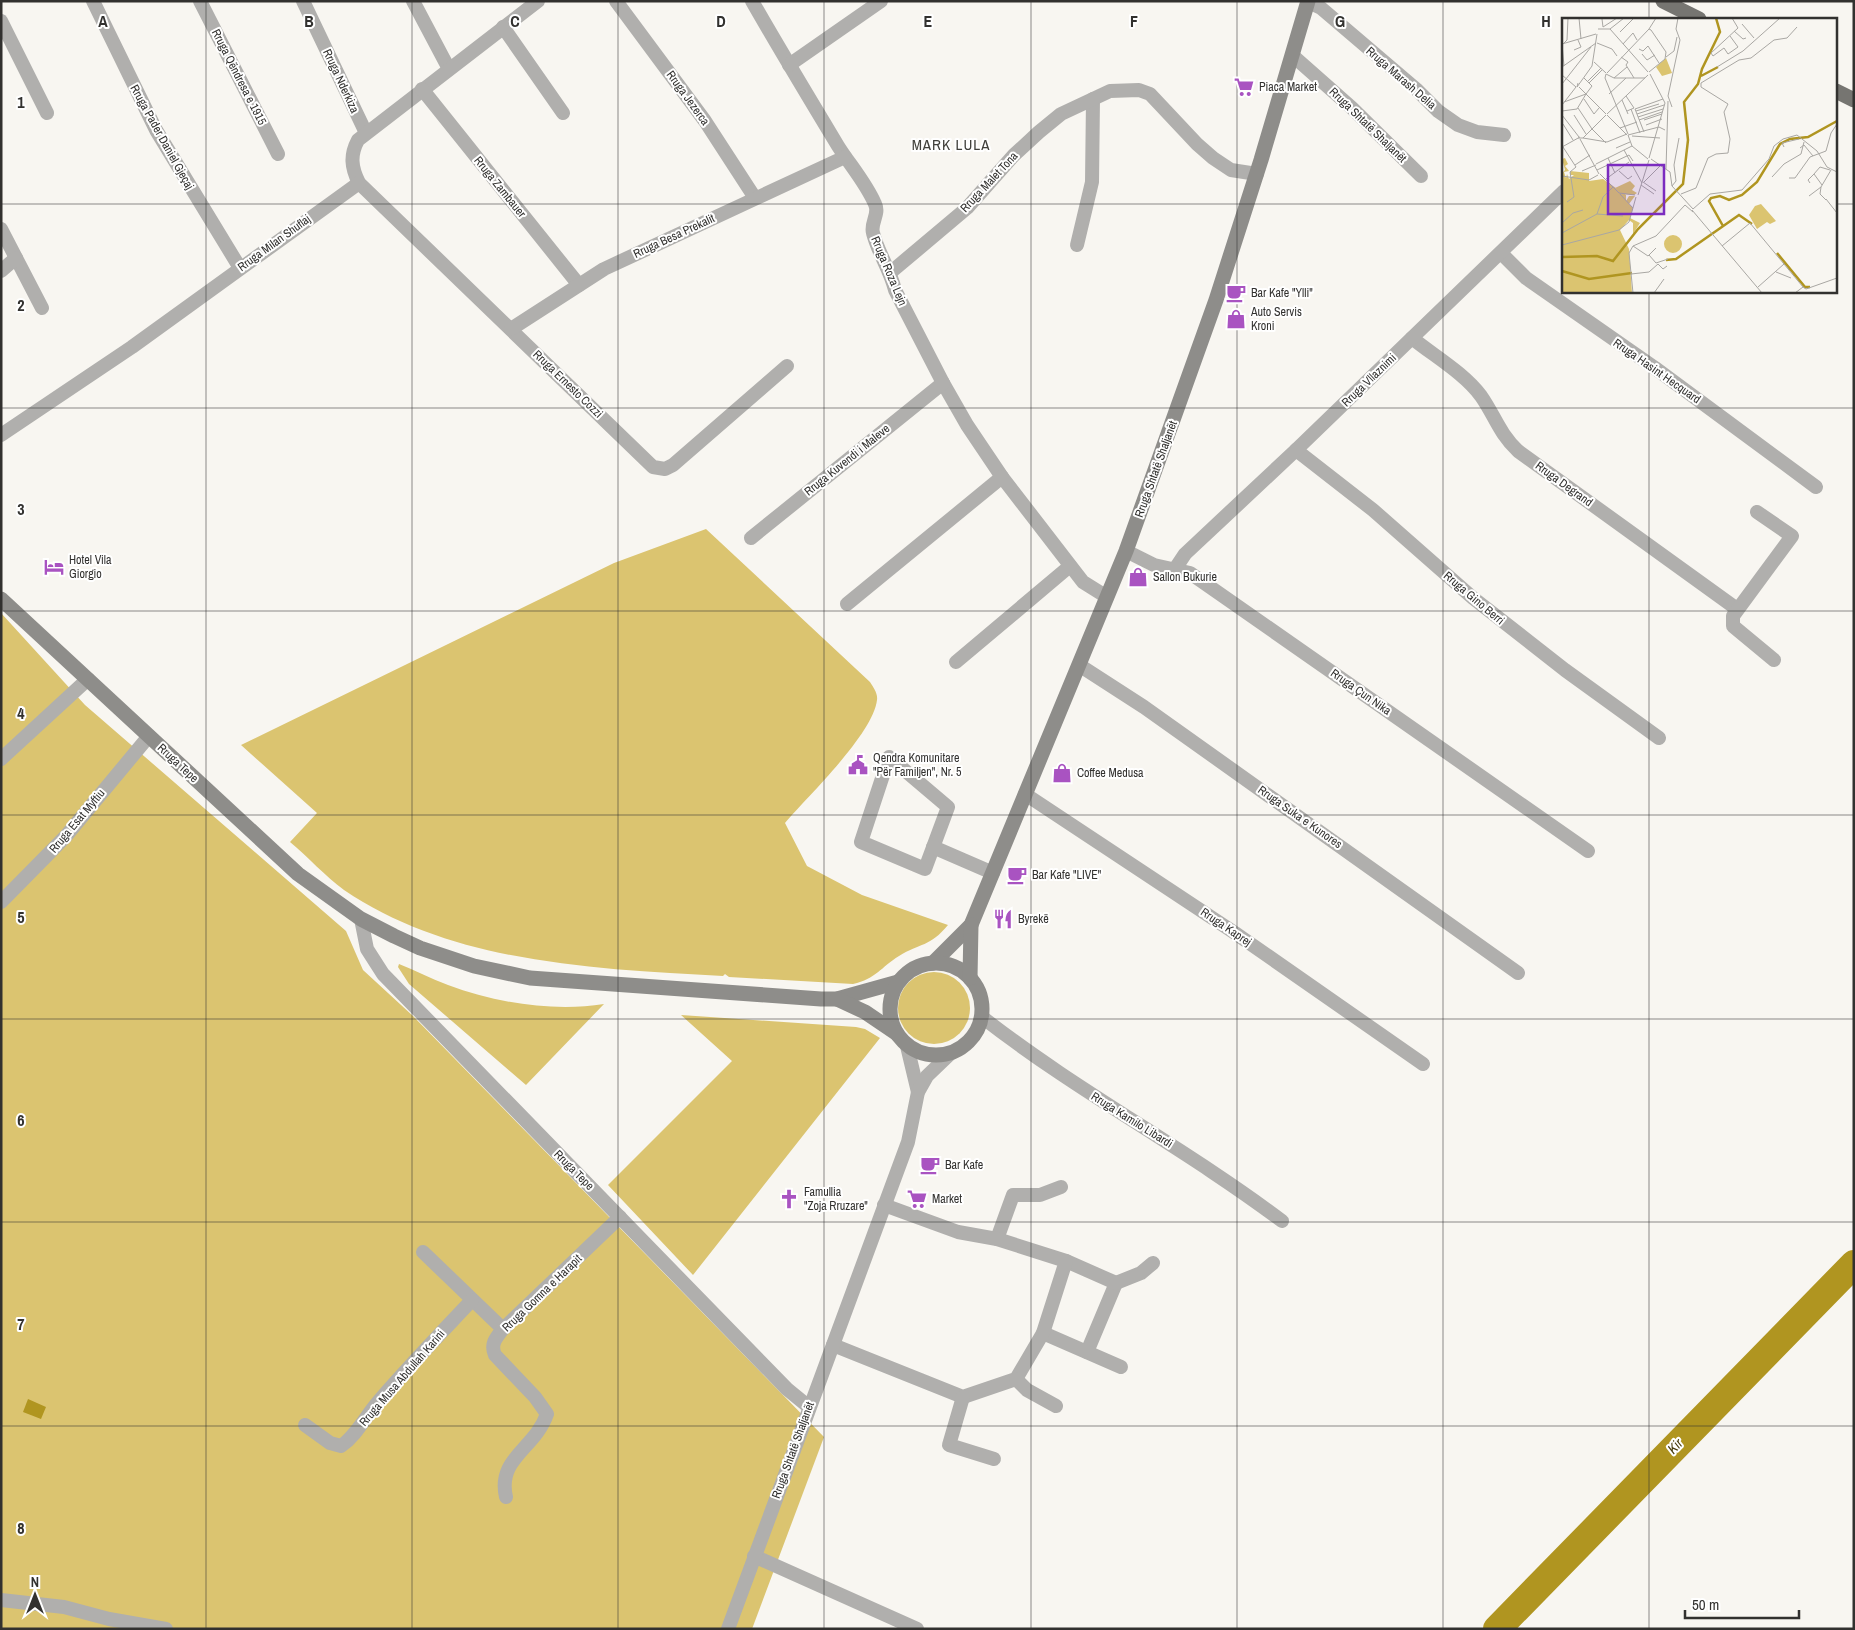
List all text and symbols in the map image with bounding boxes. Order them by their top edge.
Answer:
text: A [98,10,108,32]
text: B [304,10,314,32]
text: C [510,10,520,32]
text: D [716,10,726,32]
text: E [924,10,933,32]
text: F [1130,10,1138,32]
text: G [1335,10,1345,32]
text: H [1541,10,1551,32]
inset map [1562,18,1838,292]
street label: Rruga Qëndresa e 1915 [208,26,270,128]
street label: Rruga Marash Delia [1363,43,1440,113]
street label: Rruga Nderkiza [319,46,363,116]
street label: Rruga Jezerca [663,67,714,129]
supermarket icon: Piaca Market [1233,76,1255,98]
place label: Piaca Market [1259,79,1317,95]
street label: Rruga Pader Daniel Gjeçaj [126,82,198,192]
street label: Rruga Shtatë Shaljanët [1326,84,1410,166]
text: 1 [17,91,25,113]
district label: MARK LULA [912,134,990,155]
street label: Rruga Malet Tona [957,148,1022,216]
street label: Rruga Zambauer [470,153,530,221]
street label: Rruga Besa Prekalit [631,210,718,262]
street label: Rruga Milan Shuflaj [234,211,314,275]
street label: Rruga Roza Lejn [867,234,911,308]
cafe icon: Bar Kafe "Ylli" [1225,282,1247,304]
place label: Bar Kafe "Ylli" [1251,285,1313,301]
text: 2 [17,294,25,316]
place label: Auto Servis Kroni [1250,304,1302,334]
shop icon: Auto Servis Kroni [1225,308,1247,330]
street label: Rruga Hasint Hecquard [1610,335,1704,407]
street label: Rruga Ernesto Cozzi [530,347,606,421]
street label: Rruga Vllaznimi [1338,350,1400,410]
street label: Rruga Shtatë Shaljanët [1131,418,1181,520]
street label: Rruga Kuvendi i Maleve [801,421,893,499]
street label: Rruga Degrand [1532,458,1596,510]
text: 3 [17,498,25,520]
place label: Hotel Vila Giorgio [69,552,112,582]
hotel icon: Hotel Vila Giorgio [43,556,65,578]
shop icon: Sallon Bukurie [1127,566,1149,588]
street label: Rruga Gino Berri [1440,568,1508,628]
place label: Sallon Bukurie [1153,569,1217,585]
street label: Rruga Çun Nika [1328,665,1395,719]
text: 4 [17,702,25,724]
street label: Rruga Tepe [154,740,202,786]
place label: Qendra Komunitare "Për Familjen", Nr. 5 [873,750,962,780]
public building icon: Qendra Komunitare "Për Familjen", Nr. 5 [847,754,869,776]
shop icon: Coffee Medusa [1051,762,1073,784]
place label: Coffee Medusa [1077,765,1144,781]
street label: Rruga Suka e Kunores [1255,782,1345,852]
street label: Rruga Esat Myftiu [46,786,108,856]
cafe icon: Bar Kafe "LIVE" [1006,864,1028,886]
place label: Bar Kafe "LIVE" [1032,867,1102,883]
street label: Rruga Kaprej [1197,904,1255,950]
text: 5 [17,906,25,928]
restaurant icon: Byrekë [992,908,1014,930]
place label: Byrekë [1018,911,1049,927]
street label: Rruga Kamilo Libardi [1088,1088,1176,1152]
text: 6 [17,1109,25,1131]
street label: Rruga Tepe [550,1146,598,1194]
cafe icon: Bar Kafe [919,1154,941,1176]
place label: Bar Kafe [945,1157,983,1173]
place label: Famullia "Zoja Rruzare" [804,1184,868,1214]
church icon: Famullia "Zoja Rruzare" [778,1188,800,1210]
supermarket icon: Market [906,1188,928,1210]
place label: Market [932,1191,962,1207]
street label: Rruga Gomna e Harapit [499,1251,586,1335]
text: 7 [17,1313,25,1335]
street label: Rruga Musa Abdullah Karini [356,1326,448,1430]
street label: Rruga Shtatë Shaljanët [768,1399,818,1501]
water label: Kir [1663,1434,1687,1458]
text: 8 [17,1517,25,1539]
north arrow [10,1570,60,1620]
text: N [31,1573,39,1591]
scale bar [1685,1588,1799,1620]
text: 50 m [1692,1594,1719,1615]

